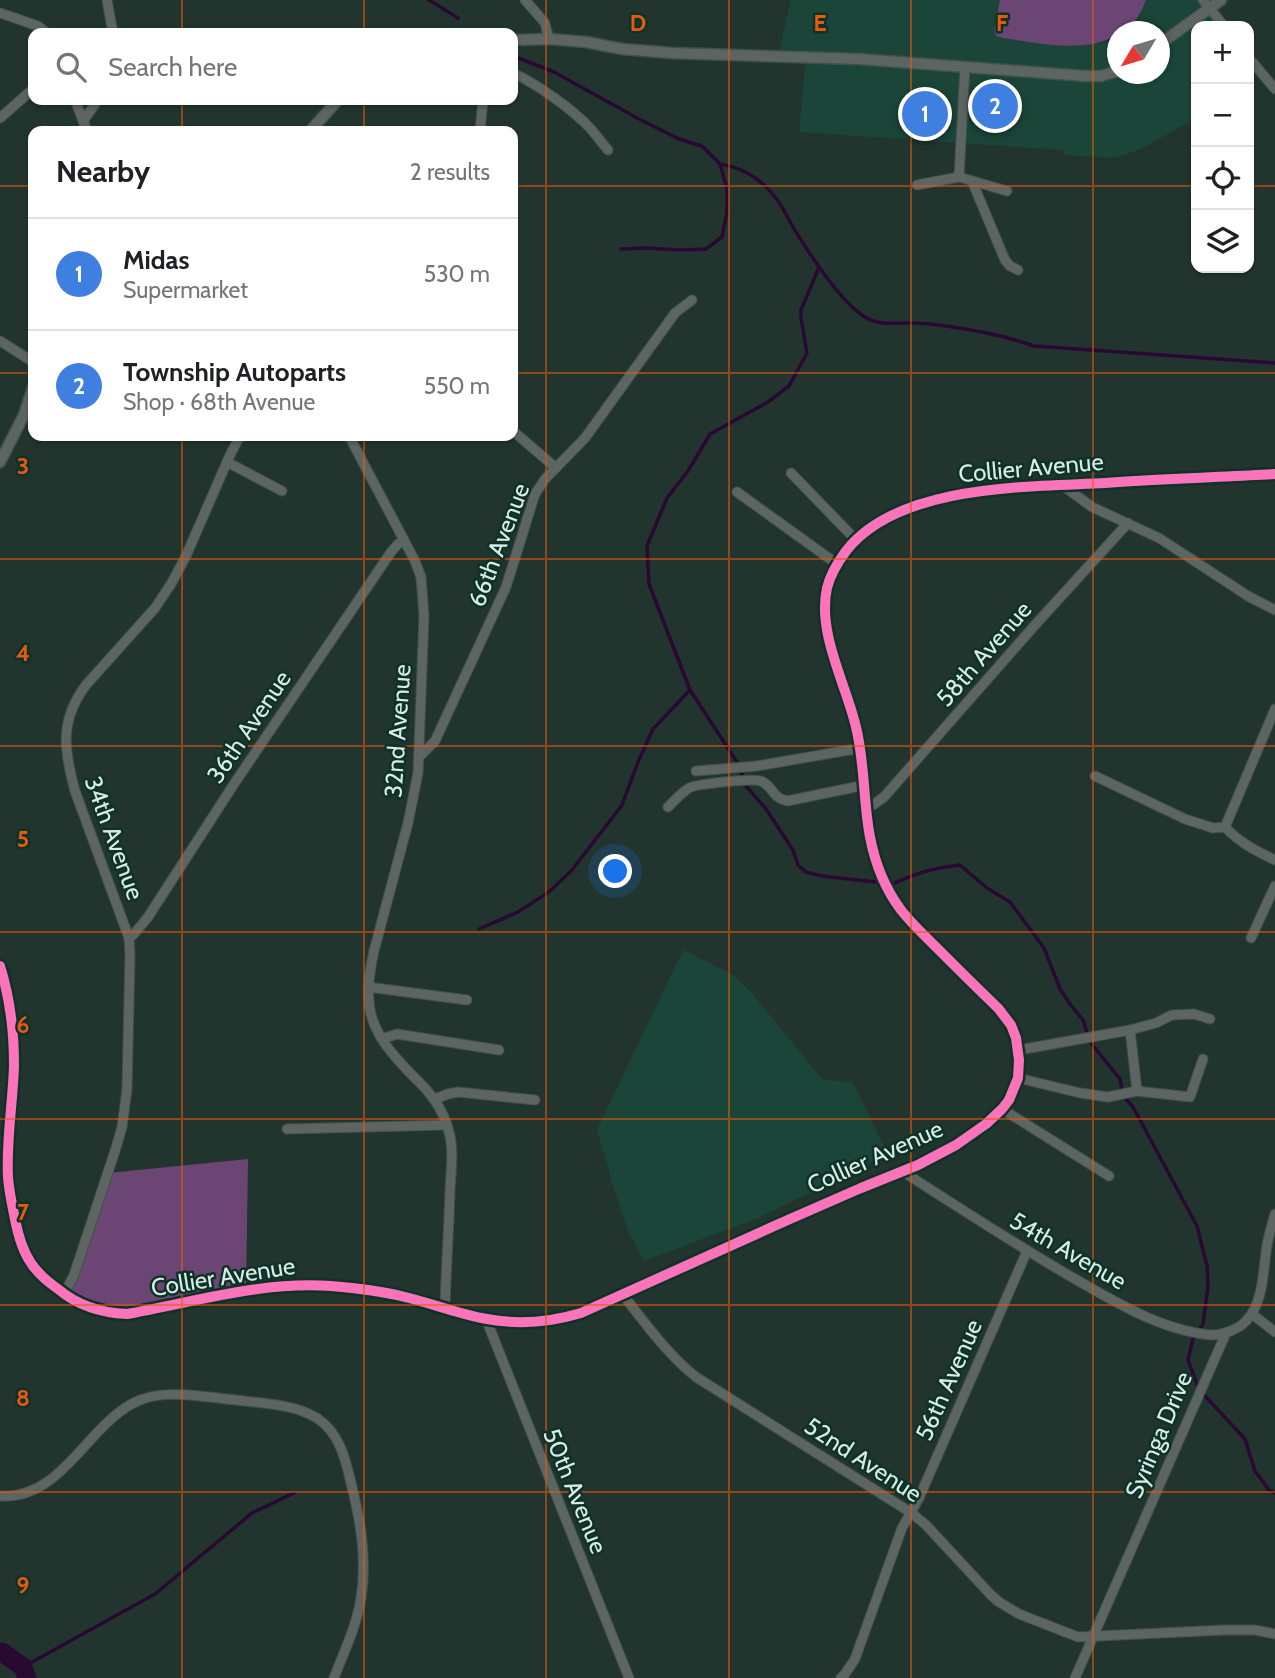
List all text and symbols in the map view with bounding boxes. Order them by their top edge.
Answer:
text: D [630,9,646,37]
text: E [813,9,827,37]
text: F [996,9,1008,37]
north arrow [1107,21,1170,84]
map controls [1191,21,1254,273]
button: + [1191,21,1254,84]
search box [28,28,518,105]
icon: search [52,48,90,86]
text: Search here [108,51,237,83]
pin: 2 [972,80,1018,132]
button: − [1191,84,1254,147]
pin: 1 [902,88,948,140]
button: locate [1191,147,1254,210]
text: Nearby [56,153,150,190]
text: 2 results [410,158,490,186]
button: layers [1191,210,1254,273]
text: Midas [123,244,189,276]
text: 1 [75,260,83,288]
text: 530 m [424,260,490,288]
text: Supermarket [123,276,248,304]
text: Township Autoparts [123,356,346,388]
text: 2 [73,372,85,400]
text: 550 m [424,372,490,400]
text: Shop · 68th Avenue [123,388,315,416]
street label: Collier Avenue [957,447,1105,488]
text: 3 [17,452,29,480]
street label: 66th Avenue [462,479,535,611]
street label: 58th Avenue [930,595,1037,712]
text: 4 [16,639,30,667]
street label: 32nd Avenue [378,663,417,799]
street label: 36th Avenue [200,665,297,788]
street label: 34th Avenue [79,772,150,904]
text: 5 [17,825,29,853]
your location [598,854,632,888]
text: 6 [17,1011,29,1039]
street label: Collier Avenue [802,1114,947,1199]
text: 7 [17,1198,29,1226]
street label: 54th Avenue [1005,1206,1132,1295]
street label: Collier Avenue [149,1251,297,1302]
street label: 56th Avenue [909,1315,988,1445]
street label: Syringa Drive [1119,1367,1198,1502]
text: 8 [16,1384,30,1412]
street label: 52nd Avenue [799,1411,927,1508]
street label: 50th Avenue [537,1424,614,1558]
text: 9 [17,1571,29,1599]

